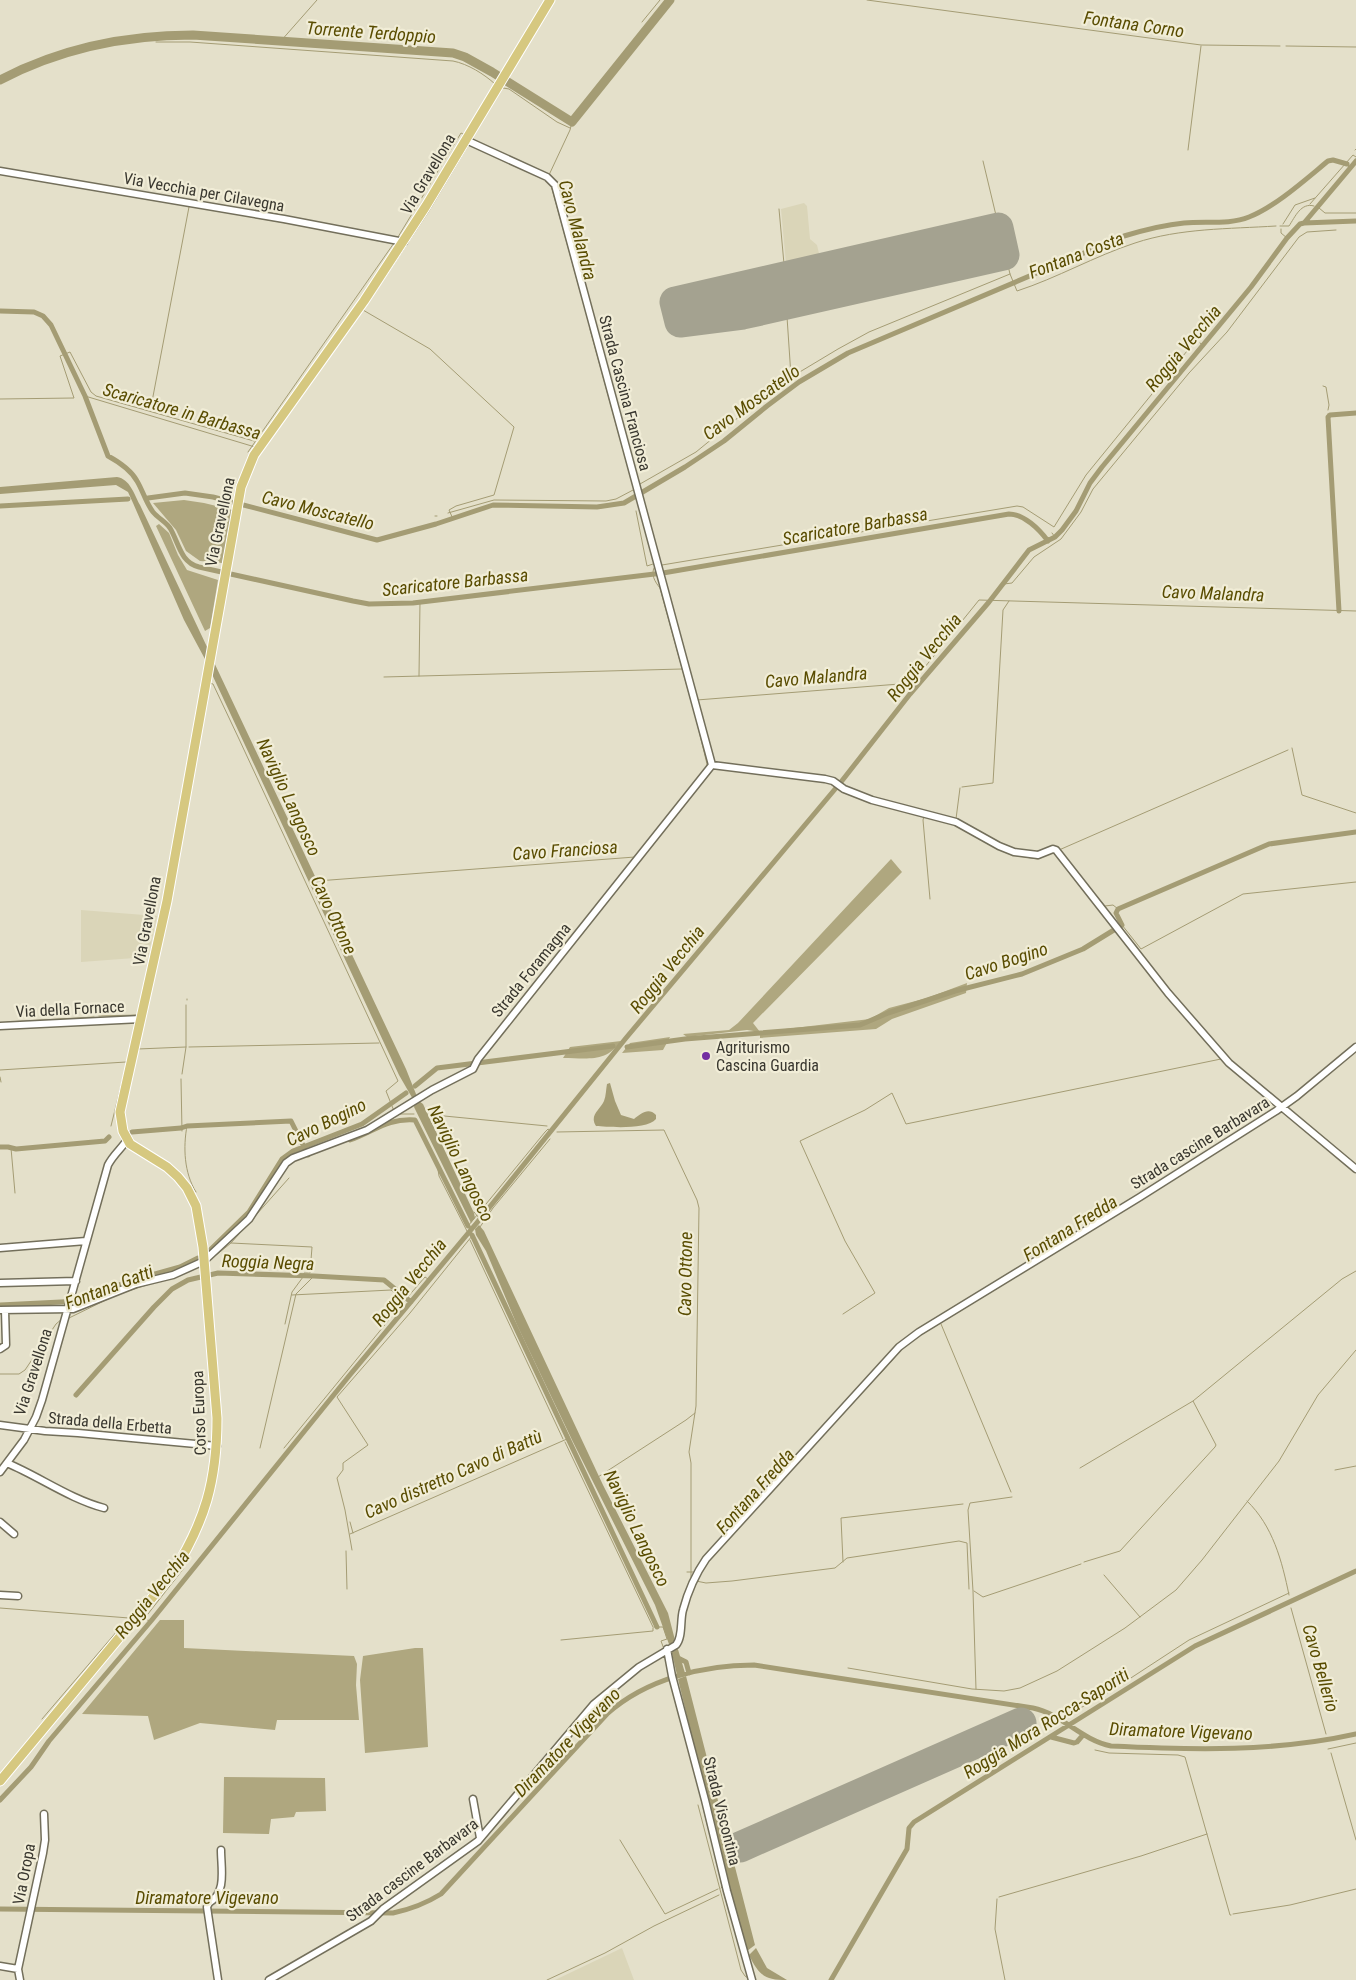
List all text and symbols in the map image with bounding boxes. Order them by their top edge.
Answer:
water label: Fontana Corno [1082,7,1186,41]
water label: Torrente Terdoppio [305,17,437,47]
street label: Via Gravellona [397,130,459,218]
street label: Via Vecchia per Cilavegna [122,168,286,216]
water label: Cavo Malandra [555,178,601,282]
water label: Fontana Costa [1026,227,1126,283]
water label: Roggia Vecchia [1141,301,1225,395]
street label: Strada Cascina Franciosa [595,313,655,473]
water label: Cavo Moscatello [698,360,804,444]
water label: Scaricatore in Barbassa [101,378,263,444]
street label: Via Gravellona [201,476,239,568]
water label: Cavo Moscatello [260,486,376,534]
water label: Scaricatore Barbassa [781,503,929,549]
water label: Scaricatore Barbassa [381,564,529,600]
water label: Cavo Malandra [1161,581,1265,605]
water label: Roggia Vecchia [882,609,966,705]
water label: Cavo Malandra [764,662,868,692]
water label: Naviglio Langosco [253,735,325,859]
water label: Cavo Franciosa [512,836,618,864]
water label: Cavo Ottone [307,872,361,958]
street label: Via Gravellona [129,875,165,967]
street label: Strada Foramagna [487,919,575,1021]
water label: Roggia Vecchia [625,921,709,1017]
water label: Cavo Bogino [962,938,1050,984]
street label: Via della Fornace [15,997,125,1021]
place label: Agriturismo Cascina Guardia [716,1038,819,1075]
marker: Agriturismo Cascina Guardia [700,1050,712,1062]
street label: Strada cascine Barbavara [1127,1092,1273,1194]
water label: Cavo Bogino [283,1094,369,1150]
water label: Naviglio Langosco [424,1101,498,1225]
water label: Fontana Fredda [1019,1191,1121,1265]
water label: Cavo Ottone [674,1232,696,1316]
water label: Roggia Vecchia [367,1234,451,1330]
water label: Roggia Negra [221,1250,315,1274]
water label: Fontana Gatti [62,1260,157,1313]
street label: Via Gravellona [10,1326,56,1418]
street label: Corso Europa [188,1370,210,1456]
street label: Strada della Erbetta [47,1408,173,1438]
water label: Cavo distretto Cavo di Battù [361,1425,546,1523]
water label: Fontana Fredda [711,1444,799,1538]
water label: Naviglio Langosco [600,1466,674,1590]
water label: Roggia Vecchia [110,1546,194,1642]
water label: Cavo Bellerio [1298,1622,1344,1714]
water label: Roggia Mora Rocca-Saporiti [959,1663,1134,1783]
water label: Diramatore Vigevano [510,1683,624,1801]
water label: Diramatore Vigevano [1109,1718,1253,1744]
street label: Strada Viscontina [699,1755,745,1867]
street label: Strada cascine Barbavara [342,1814,482,1926]
street label: Via Oropa [9,1842,39,1906]
water label: Diramatore Vigevano [135,1887,279,1908]

